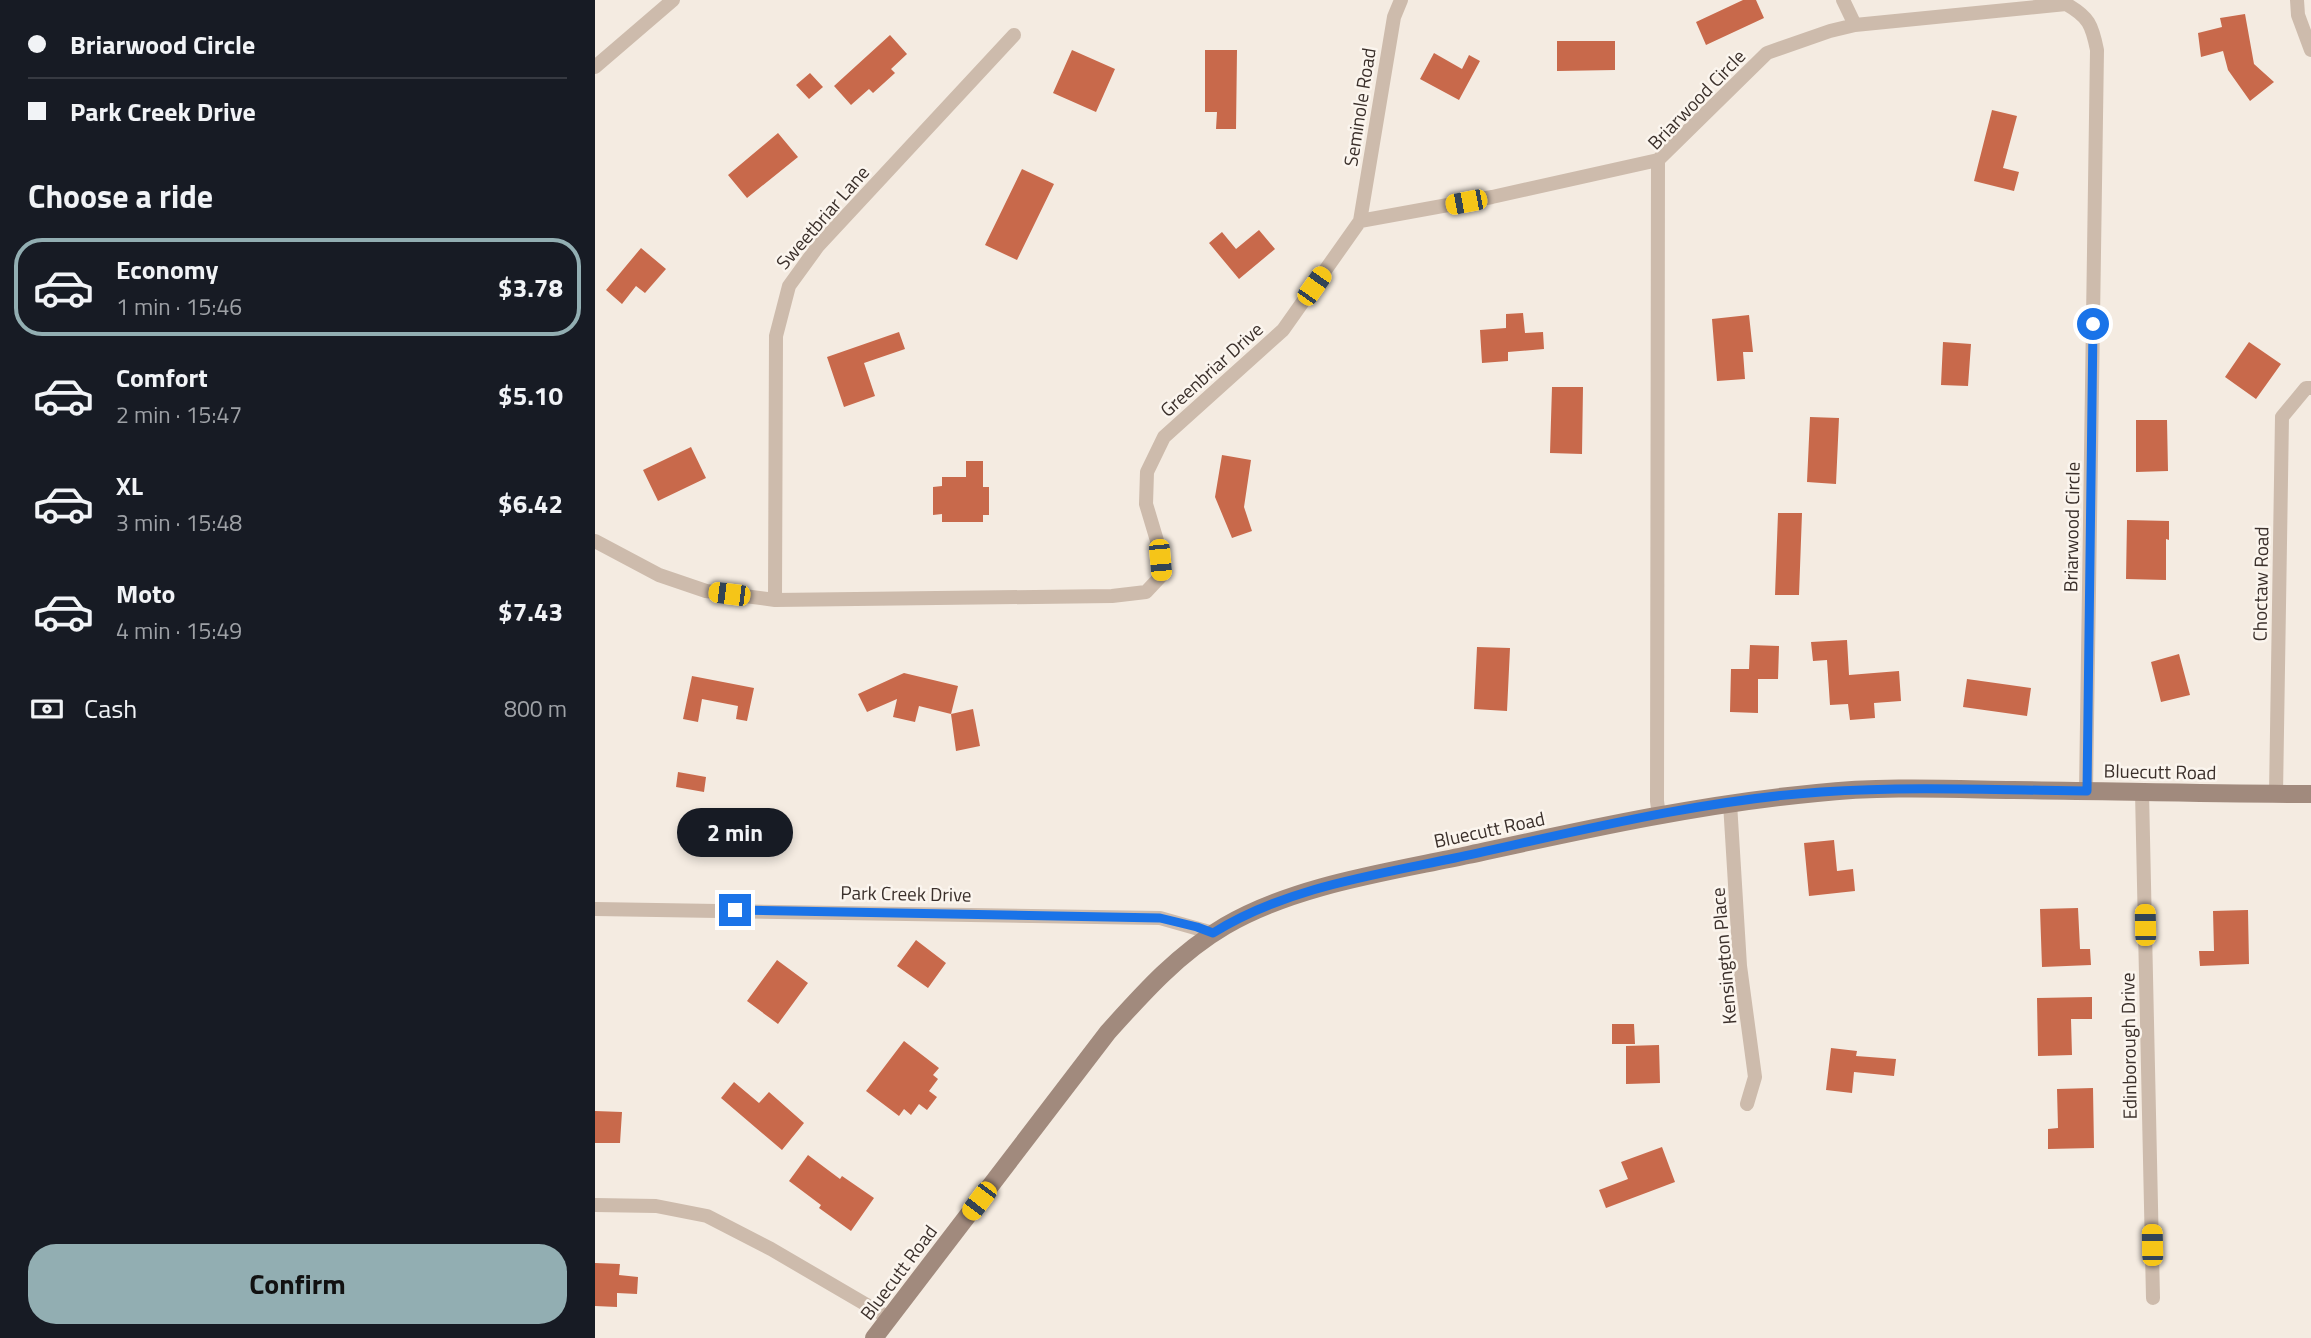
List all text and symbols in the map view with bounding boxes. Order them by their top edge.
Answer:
text: Briarwood Circle [70,25,255,64]
street label: Briarwood Circle [1640,42,1752,156]
street label: Seminole Road [1335,46,1383,168]
text: Park Creek Drive [70,92,256,131]
street label: Sweetbriar Lane [769,159,875,275]
text: Choose a ride [28,172,213,220]
car [1444,188,1489,216]
text: Economy [116,250,218,289]
icon: car [32,256,95,319]
car [1294,263,1335,309]
text: $3.78 [498,268,563,307]
text: 1 min · 15:46 [116,289,242,324]
route start [2077,308,2109,340]
street label: Greenbriar Drive [1153,315,1269,423]
text: Comfort [116,358,208,397]
icon: car [32,364,95,427]
text: $5.10 [498,376,563,415]
text: 2 min · 15:47 [116,397,242,432]
street label: Briarwood Circle [2055,462,2087,592]
text: XL [116,466,143,505]
icon: car [32,472,95,535]
text: $6.42 [498,484,563,523]
text: 3 min · 15:48 [116,505,242,540]
street label: Choctaw Road [2245,526,2275,642]
car [1148,538,1173,582]
text: Moto [116,574,175,613]
icon: car [32,580,95,643]
car [707,581,752,607]
text: $7.43 [498,592,563,631]
text: 4 min · 15:49 [116,613,242,648]
text: Cash [84,689,137,728]
icon: cash [28,690,66,728]
text: 800 m [504,691,567,726]
street label: Bluecutt Road [2103,756,2217,786]
street label: Bluecutt Road [1431,803,1547,855]
callout: 2 min [677,808,793,858]
text: 2 min [707,815,763,850]
street label: Park Creek Drive [840,877,972,909]
street label: Kensington Place [1703,886,1743,1026]
route end [719,894,751,926]
car [2135,904,2156,946]
street label: Edinborough Drive [2112,972,2144,1120]
car [958,1178,1001,1224]
street label: Bluecutt Road [852,1218,944,1326]
car [2142,1224,2163,1266]
button: Confirm [28,1244,567,1324]

